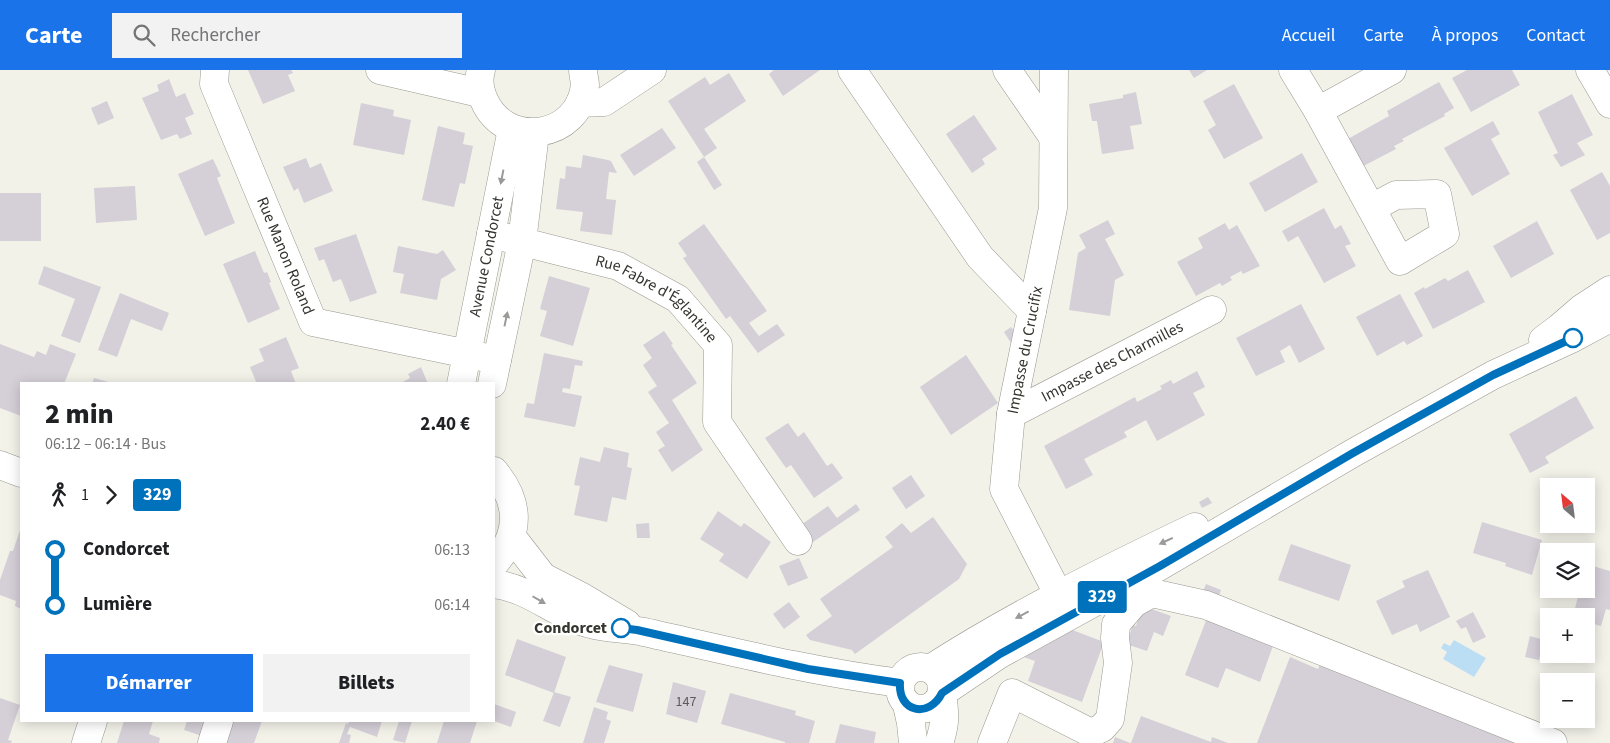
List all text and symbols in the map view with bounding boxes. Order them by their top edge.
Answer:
search box [112,13,462,58]
text: Carte [25,18,82,53]
icon: search [130,21,158,49]
text: Rechercher [170,22,260,49]
text: Accueil [1282,23,1335,48]
text: Carte [1363,23,1404,48]
text: À propos [1432,23,1498,48]
text: Contact [1526,23,1585,48]
one-way arrow [498,170,506,186]
street label: Rue Manon Roland [251,194,320,318]
street label: Avenue Condorcet [464,194,509,319]
street label: Rue Fabre d'Églantine [593,250,722,348]
street label: Impasse du Crucifix [1002,284,1048,416]
one-way arrow [502,310,510,326]
street label: Impasse des Charmilles [1037,316,1187,407]
unlabelled marker [1563,328,1583,348]
text: 2 min [45,394,114,434]
text: 2.40 € [420,411,470,438]
text: 06:12 – 06:14 · Bus [45,433,166,455]
north arrow [1540,478,1595,532]
map controls [1540,478,1595,728]
icon: walk [45,481,73,509]
icon: forward [97,481,125,509]
text: 329 [143,482,171,507]
text: 1 [81,484,89,506]
text: Condorcet [83,536,170,563]
one-way arrow [1159,537,1173,545]
text: 06:13 [434,539,470,561]
button: layers [1540,543,1595,598]
line badge: 329 [1073,581,1131,613]
text: 329 [1088,584,1116,609]
text: Lumière [83,591,152,618]
text: 06:14 [434,594,470,616]
one-way arrow [533,596,546,605]
button: + [1540,608,1595,663]
one-way arrow [1014,611,1029,619]
place label: Condorcet [534,617,607,639]
marker: Condorcet [611,618,631,638]
button: Démarrer [45,654,253,712]
button: Billets [263,654,470,712]
button: − [1540,673,1595,728]
house number: 147 [676,692,696,712]

